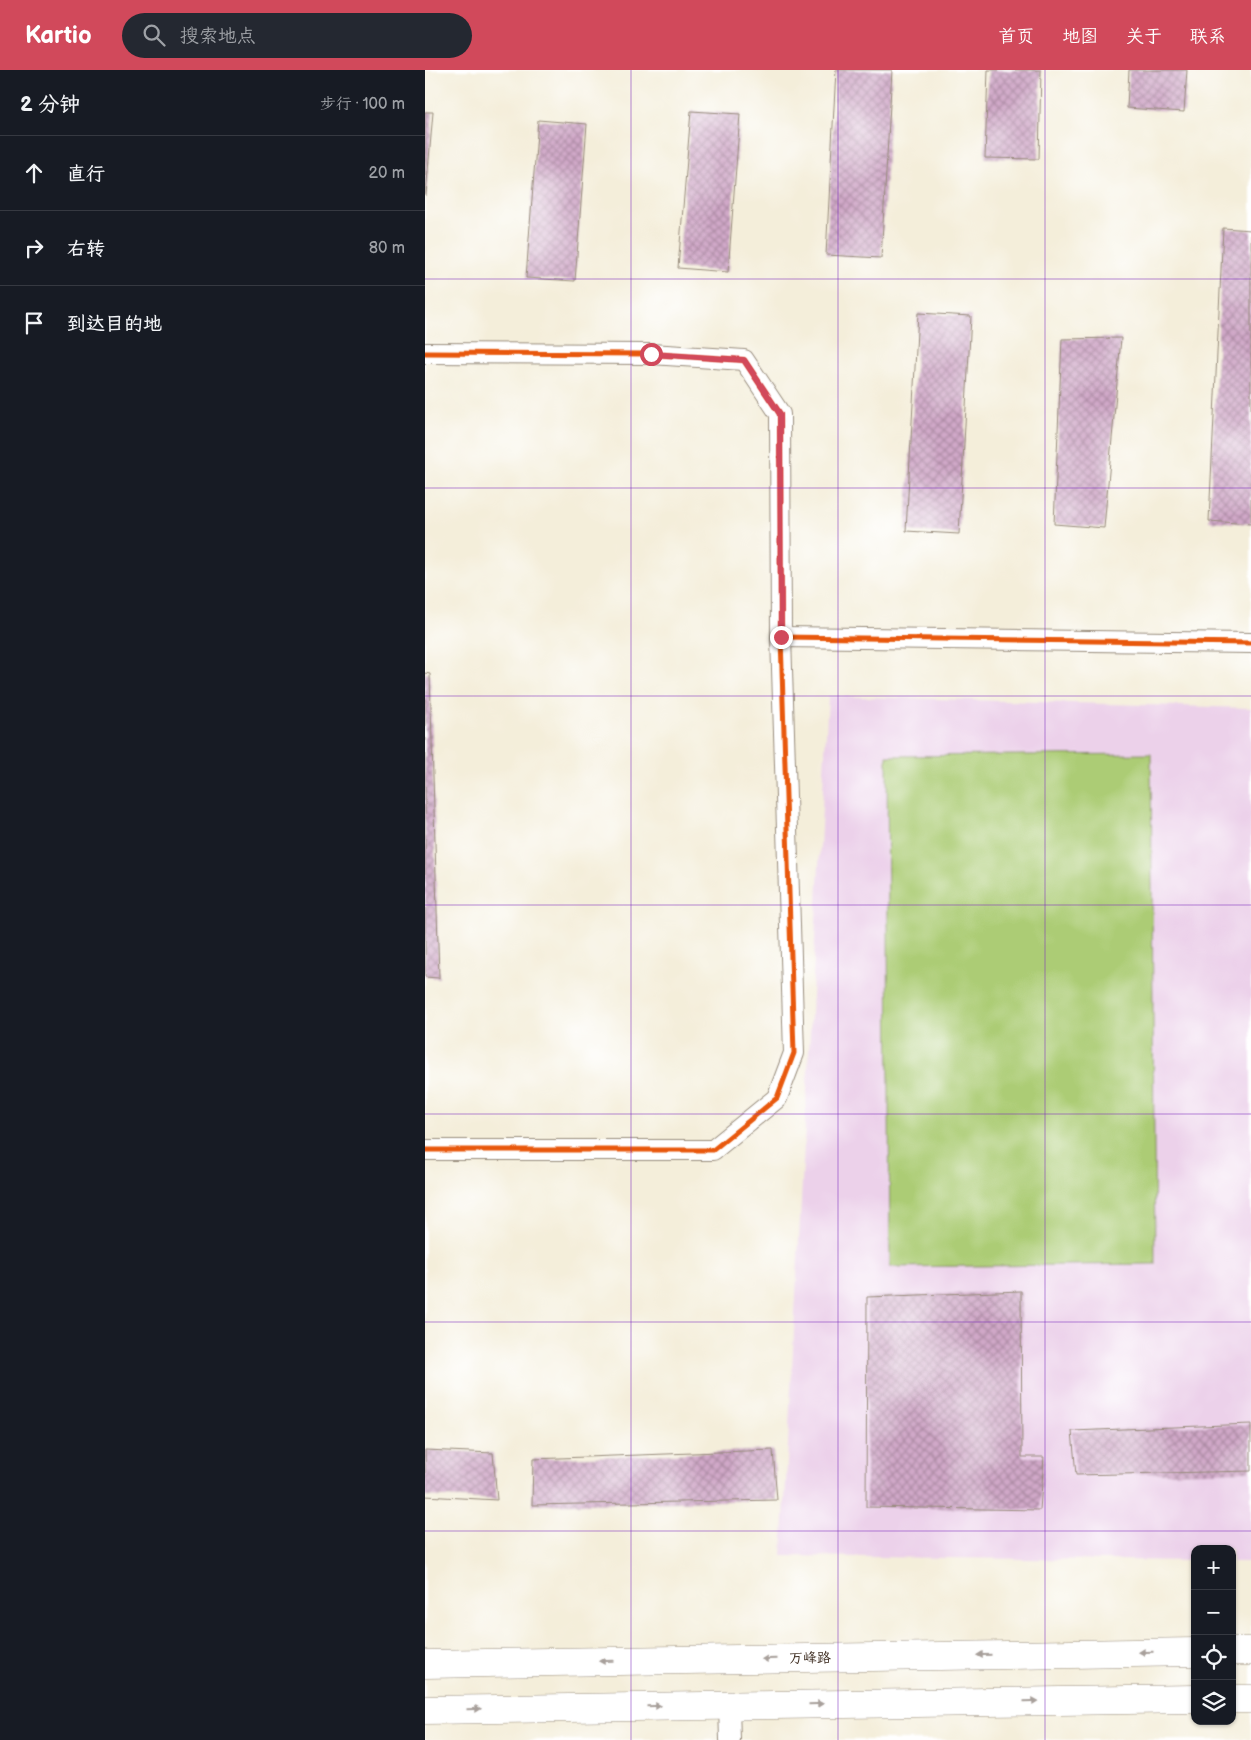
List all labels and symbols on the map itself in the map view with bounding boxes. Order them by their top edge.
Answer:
route start [640,343,663,366]
route end [770,626,793,649]
street label: 万峰路 [789,1649,831,1667]
one-way arrow [1138,1649,1154,1657]
one-way arrow [975,1651,991,1659]
one-way arrow [760,1655,776,1663]
one-way arrow [598,1657,614,1665]
one-way arrow [1023,1697,1039,1705]
one-way arrow [808,1700,824,1708]
one-way arrow [646,1702,662,1710]
one-way arrow [466,1705,482,1713]

